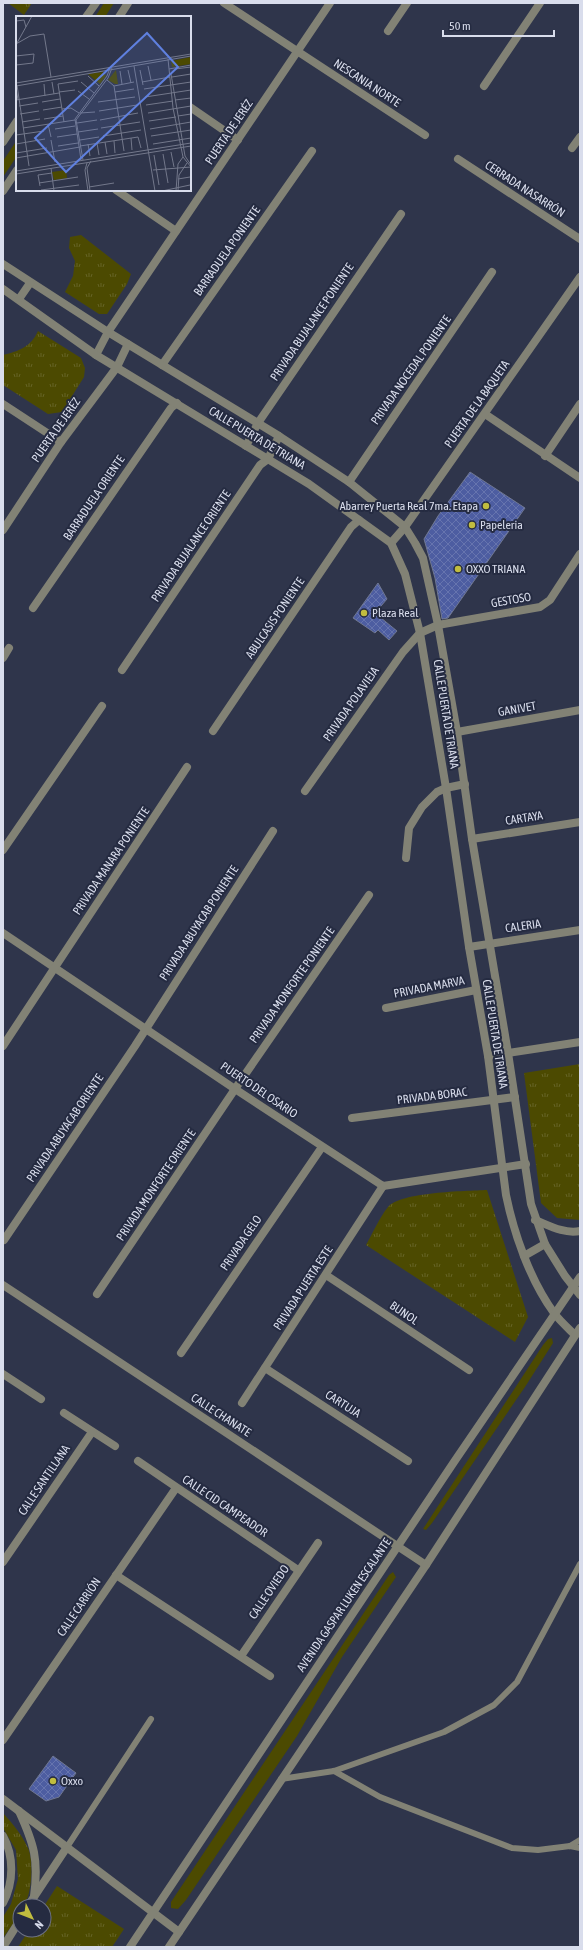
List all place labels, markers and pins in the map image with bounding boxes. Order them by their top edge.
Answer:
place label: Abarrey Puerta Real 7ma. Etapa [340,499,478,513]
marker: Abarrey Puerta Real 7ma. Etapa [481,501,491,511]
place label: Papeleria [480,518,523,532]
marker: Papeleria [467,520,477,530]
place label: OXXO TRIANA [466,562,525,576]
marker: OXXO TRIANA [453,564,463,574]
place label: Plaza Real [372,606,419,620]
marker: Plaza Real [359,608,369,618]
place label: Oxxo [61,1774,84,1788]
marker: Oxxo [48,1776,58,1786]

